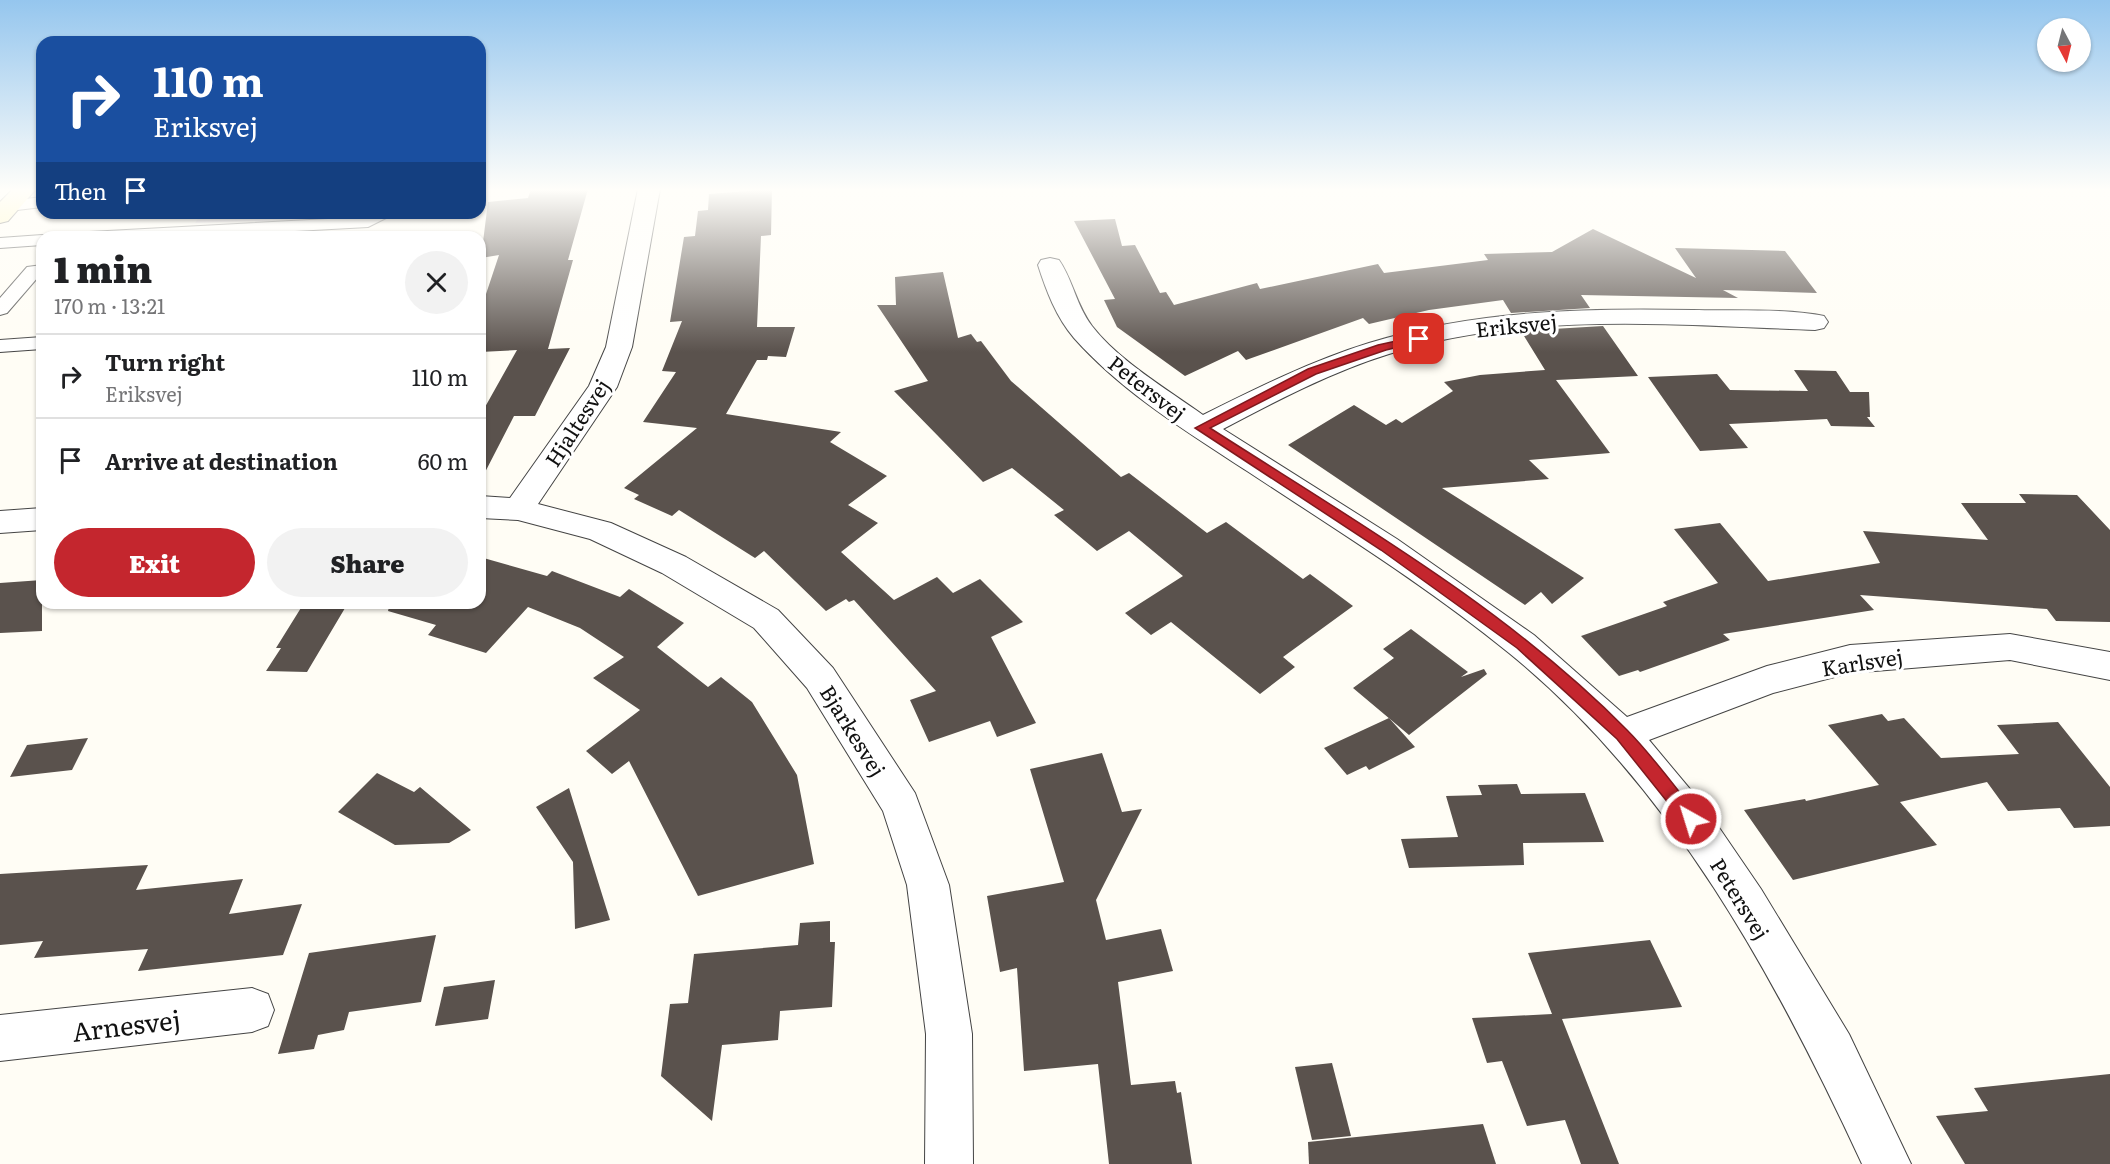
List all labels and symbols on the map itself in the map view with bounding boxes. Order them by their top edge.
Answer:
north arrow [2037,18,2091,72]
street label: Eriksvej [1474,304,1558,344]
pin [1393,313,1444,364]
street label: Petersvej [1103,347,1193,427]
street label: Hjaltesvej [536,372,616,472]
street label: Karlsvej [1819,639,1905,683]
street label: Bjarkesvej [814,678,894,782]
position arrow [1659,787,1723,851]
street label: Petersvej [1704,851,1778,945]
street label: Arnesvej [70,998,182,1050]

